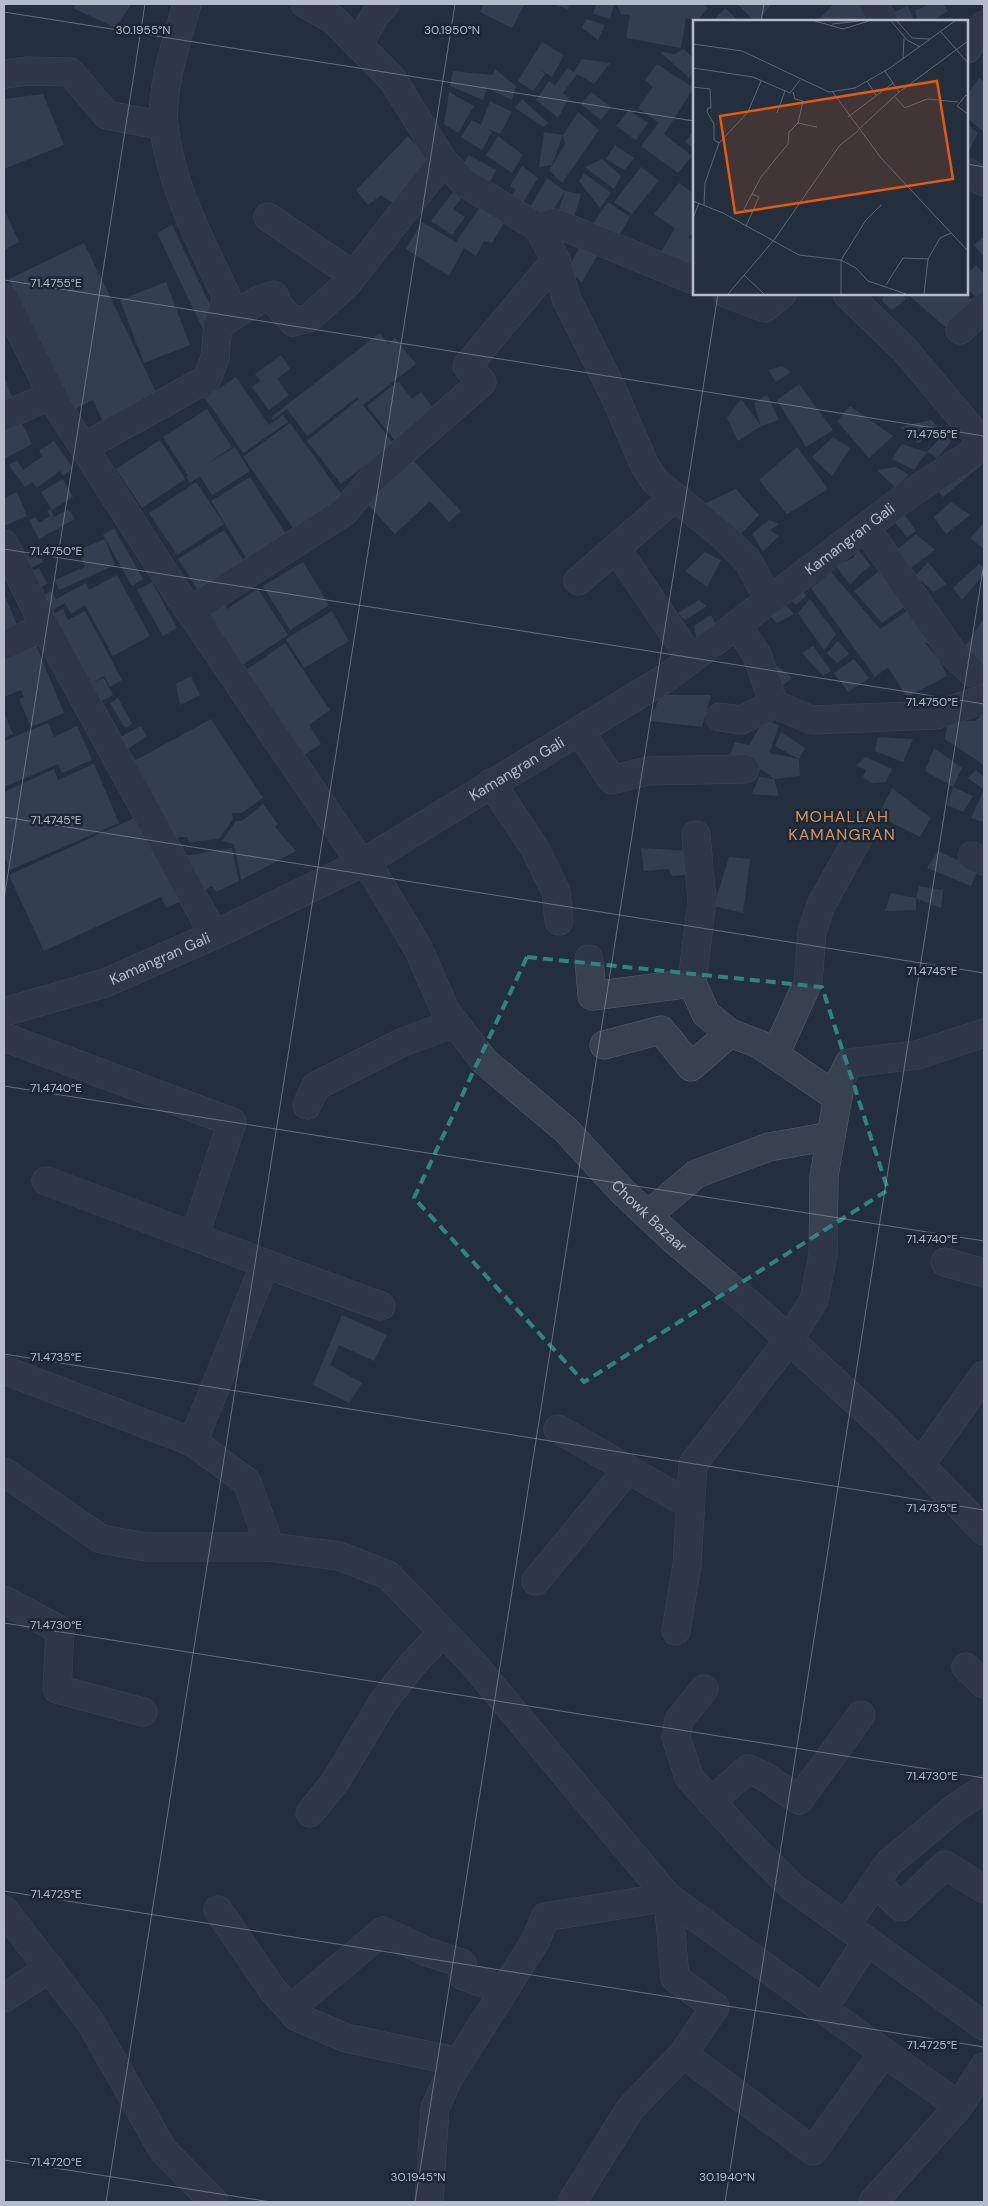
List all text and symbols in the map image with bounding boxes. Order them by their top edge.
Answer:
inset map [693,20,968,295]
text: 30.1955°N [115,22,171,38]
text: 30.1950°N [424,22,480,38]
text: 71.4755°E [30,275,82,291]
text: 71.4755°E [906,426,958,442]
street label: Kamangran Gali [801,499,899,580]
text: 71.4750°E [30,543,82,559]
text: 71.4750°E [906,694,958,710]
street label: Kamangran Gali [466,732,568,806]
district label: MOHALLAH KAMANGRAN [788,806,896,845]
text: 71.4745°E [30,812,82,828]
street label: Kamangran Gali [106,928,213,990]
text: 71.4745°E [906,963,958,979]
text: 71.4740°E [30,1080,82,1096]
street label: Chowk Bazaar [607,1176,691,1257]
text: 71.4740°E [906,1231,958,1247]
text: 71.4735°E [30,1349,82,1365]
text: 71.4735°E [906,1500,958,1516]
text: 71.4730°E [30,1617,82,1633]
text: 71.4730°E [906,1768,958,1784]
text: 71.4725°E [30,1886,82,1902]
text: 71.4725°E [906,2037,958,2053]
text: 71.4720°E [30,2154,82,2170]
text: 30.1945°N [390,2169,446,2185]
text: 30.1940°N [699,2169,755,2185]

